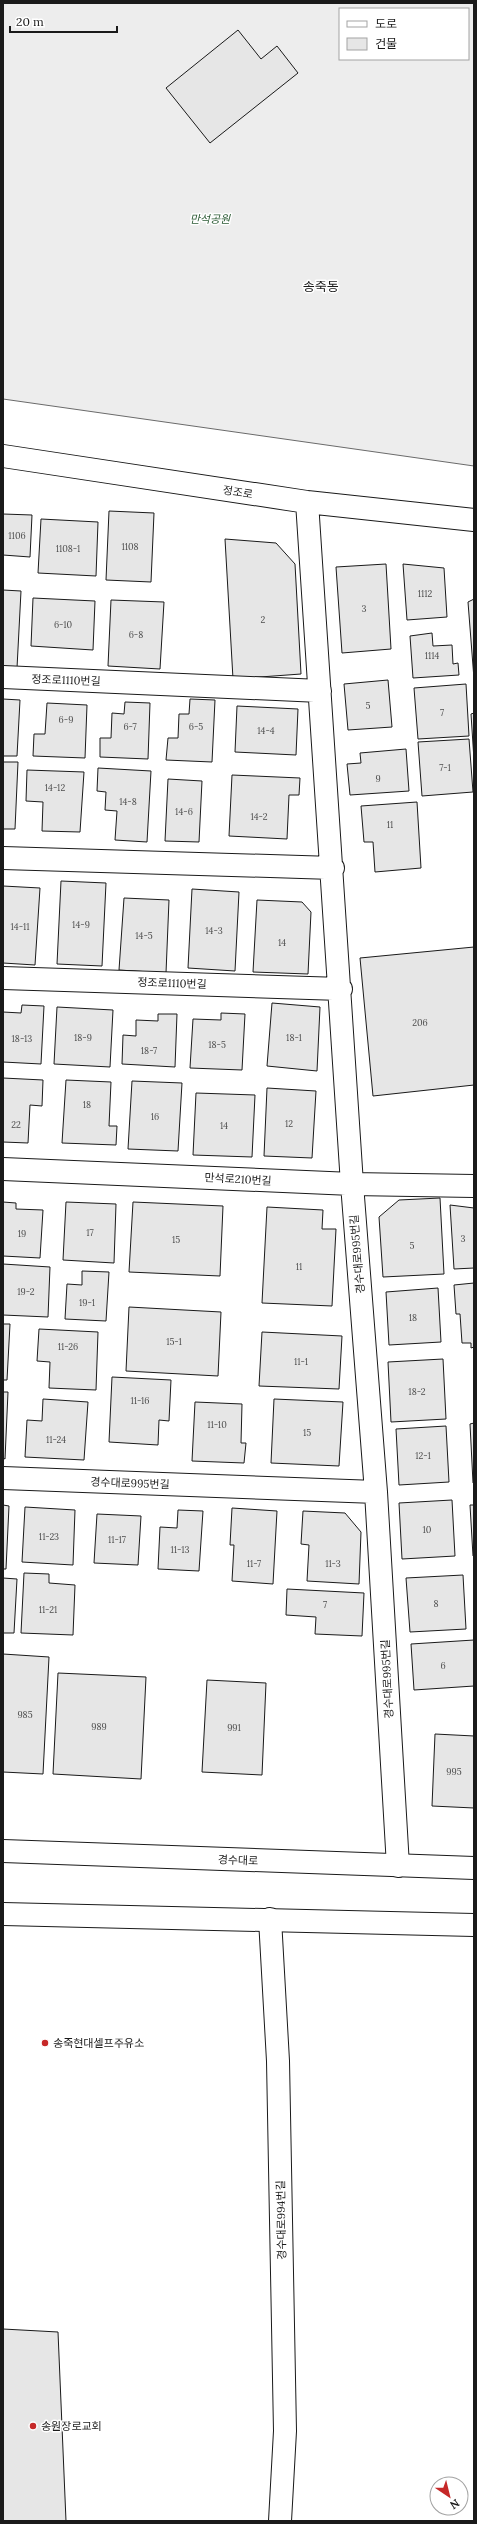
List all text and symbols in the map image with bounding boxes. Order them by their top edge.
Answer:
scale bar [10,8,117,34]
legend [339,8,469,60]
text: 20 m [16,14,44,29]
text: 도로 [375,16,397,31]
text: 건물 [375,36,397,51]
park label: 만석공원 [190,212,231,226]
district label: 송죽동 [303,278,339,295]
street label: 정조로 [222,483,254,501]
house number: 1106 [8,530,26,541]
house number: 1108 [121,541,139,552]
house number: 1108-1 [56,543,80,554]
house number: 1112 [418,588,432,599]
house number: 3 [361,603,367,614]
house number: 2 [261,614,266,625]
house number: 6-10 [54,619,73,630]
house number: 6-8 [129,629,143,640]
house number: 1114 [425,650,439,661]
street label: 정조로1110번길 [31,672,101,688]
house number: 5 [366,700,371,711]
house number: 7 [440,707,444,718]
house number: 6-9 [59,714,73,725]
house number: 6-7 [123,721,137,732]
house number: 6-5 [189,721,203,732]
house number: 14-4 [257,725,275,736]
house number: 7-1 [439,762,451,773]
house number: 9 [375,773,381,784]
house number: 14-12 [45,782,65,793]
house number: 14-8 [119,796,137,807]
house number: 14-6 [175,806,193,817]
house number: 14-2 [250,811,268,822]
house number: 11 [387,819,393,830]
house number: 14-9 [72,919,90,930]
house number: 14-11 [11,921,29,932]
house number: 14-3 [205,925,223,936]
house number: 14-5 [135,930,153,941]
house number: 14 [278,937,286,948]
street label: 정조로1110번길 [137,975,207,991]
house number: 206 [412,1017,428,1028]
house number: 18-9 [74,1032,92,1043]
house number: 18-1 [286,1032,302,1043]
house number: 18-13 [12,1033,32,1044]
house number: 18-5 [208,1039,226,1050]
house number: 18-7 [141,1045,157,1056]
house number: 18 [83,1099,91,1110]
house number: 16 [151,1111,159,1122]
house number: 12 [285,1118,293,1129]
house number: 22 [11,1119,21,1130]
house number: 14 [220,1120,228,1131]
street label: 만석로210번길 [204,1170,272,1188]
street label: 경수대로995번길 [347,1214,367,1294]
house number: 17 [86,1227,94,1238]
house number: 19 [18,1228,26,1239]
house number: 3 [460,1233,466,1244]
house number: 15 [172,1234,180,1245]
house number: 5 [410,1240,415,1251]
house number: 11 [296,1261,302,1272]
house number: 19-2 [17,1286,35,1297]
house number: 19-1 [79,1297,95,1308]
house number: 18 [409,1312,417,1323]
house number: 15-1 [166,1336,182,1347]
house number: 11-26 [58,1341,78,1352]
house number: 11-1 [294,1356,308,1367]
house number: 18-2 [408,1386,426,1397]
house number: 11-16 [130,1395,150,1406]
house number: 11-10 [207,1419,227,1430]
house number: 15 [303,1427,311,1438]
house number: 11-24 [46,1434,66,1445]
house number: 12-1 [415,1450,431,1461]
street label: 경수대로995번길 [90,1475,170,1491]
house number: 10 [423,1524,432,1535]
house number: 11-23 [39,1531,59,1542]
house number: 11-17 [108,1534,126,1545]
house number: 11-13 [171,1544,189,1555]
house number: 11-7 [247,1558,261,1569]
house number: 11-3 [325,1558,341,1569]
house number: 8 [433,1598,439,1609]
house number: 7 [323,1599,327,1610]
house number: 11-21 [39,1604,57,1615]
street label: 경수대로995번길 [378,1639,396,1719]
house number: 6 [440,1660,446,1671]
house number: 985 [17,1709,33,1720]
house number: 989 [91,1721,107,1732]
house number: 991 [227,1722,241,1733]
house number: 995 [446,1766,462,1777]
street label: 경수대로 [218,1852,258,1868]
place label: 송죽현대셀프주유소 [53,2036,144,2050]
marker: 송죽현대셀프주유소 [40,2038,50,2048]
street label: 경수대로994번길 [273,2180,289,2260]
place label: 송원장로교회 [41,2419,102,2433]
marker: 송원장로교회 [28,2421,38,2431]
north arrow [429,2476,469,2516]
text: N [447,2496,462,2513]

